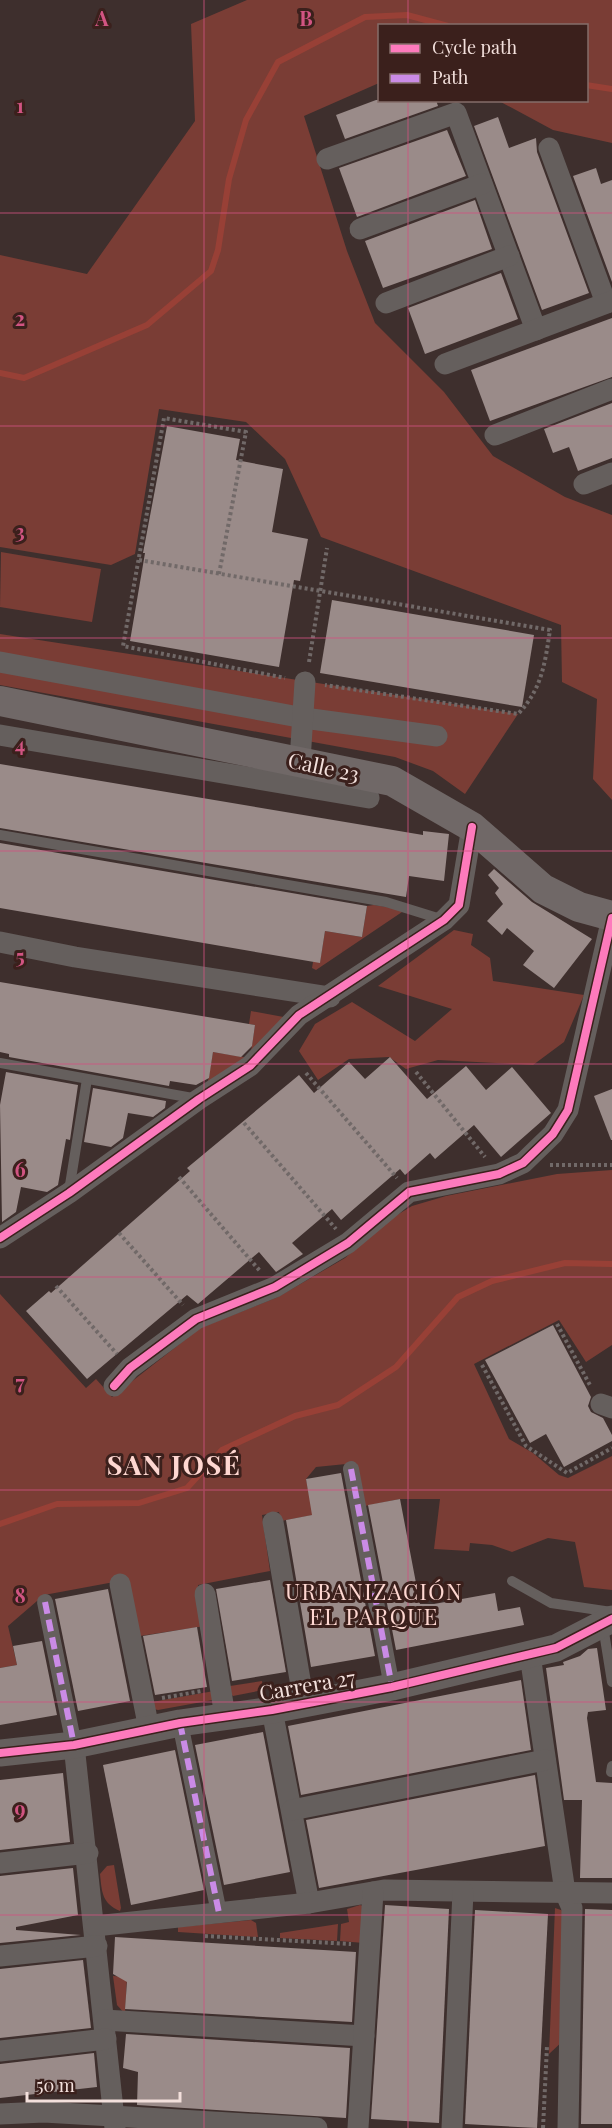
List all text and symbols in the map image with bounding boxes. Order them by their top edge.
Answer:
text: A [94,4,109,31]
text: B [299,4,313,31]
legend [378,24,588,102]
text: Cycle path [432,35,517,59]
text: Path [432,65,469,89]
text: 1 [16,91,24,118]
text: 2 [15,304,25,331]
text: 3 [15,517,25,544]
text: 4 [15,730,25,757]
street label: Calle 23 [286,745,362,787]
text: 5 [15,942,25,969]
text: 6 [14,1155,26,1182]
text: 7 [15,1368,25,1395]
district label: SAN JOSÉ [107,1446,241,1482]
district label: URBANIZACIÓN EL PARQUE [285,1576,463,1631]
text: 8 [14,1581,26,1608]
street label: Carrera 27 [257,1662,358,1706]
text: 9 [14,1794,26,1821]
scale bar [27,2065,180,2103]
text: 50 m [36,2073,75,2097]

